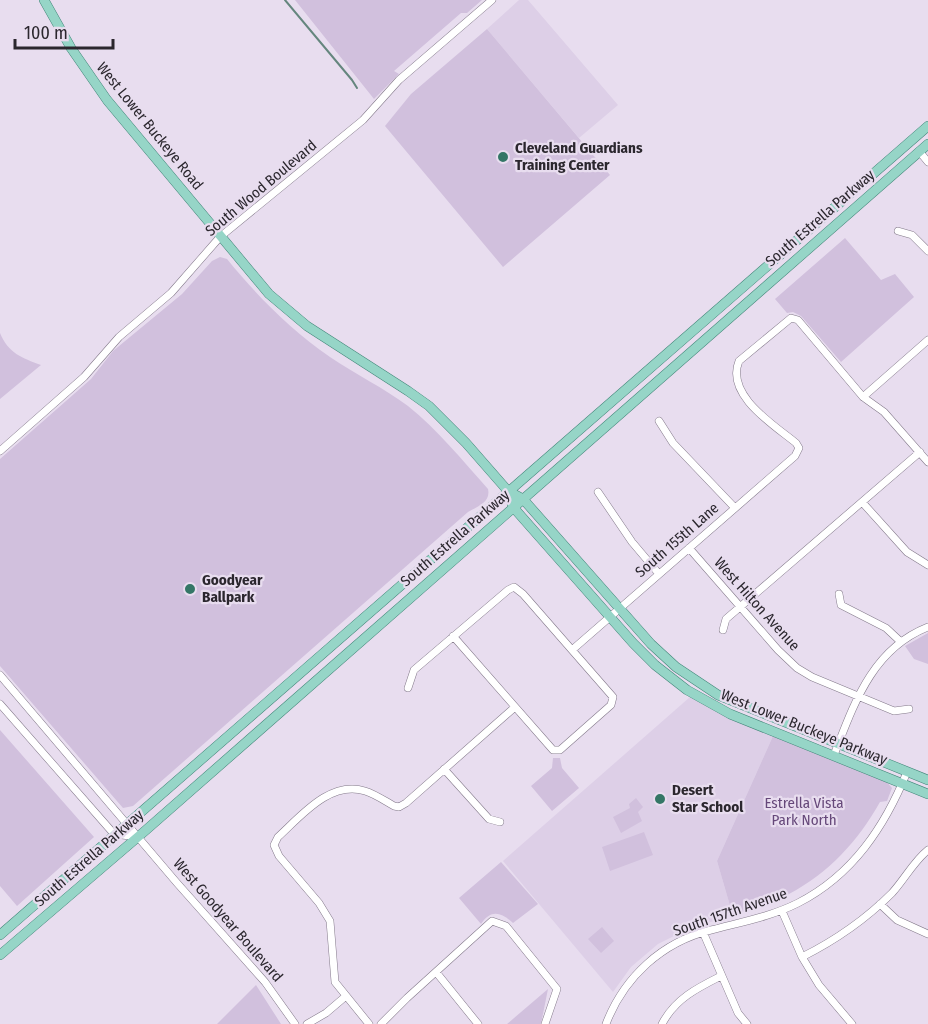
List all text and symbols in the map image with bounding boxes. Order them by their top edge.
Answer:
scale bar [15,12,112,50]
text: 100 m [24,22,68,44]
street label: West Lower Buckeye Road [93,59,207,193]
street label: South Wood Boulevard [202,136,320,240]
place label: Cleveland Guardians Training Center [515,139,643,174]
marker: Cleveland Guardians Training Center [496,150,510,164]
street label: South Estrella Parkway [762,165,879,270]
street label: South Estrella Parkway [397,485,514,590]
street label: South 155th Lane [632,499,722,581]
street label: West Hilton Avenue [710,554,804,654]
place label: Goodyear Ballpark [202,571,263,606]
marker: Goodyear Ballpark [183,582,197,596]
street label: West Lower Buckeye Parkway [718,685,890,769]
place label: Desert Star School [672,781,744,816]
marker: Desert Star School [653,792,667,806]
park label: Estrella Vista Park North [764,794,844,829]
street label: South Estrella Parkway [31,805,148,910]
street label: West Goodyear Boulevard [170,855,286,985]
street label: South 157th Avenue [671,884,789,940]

